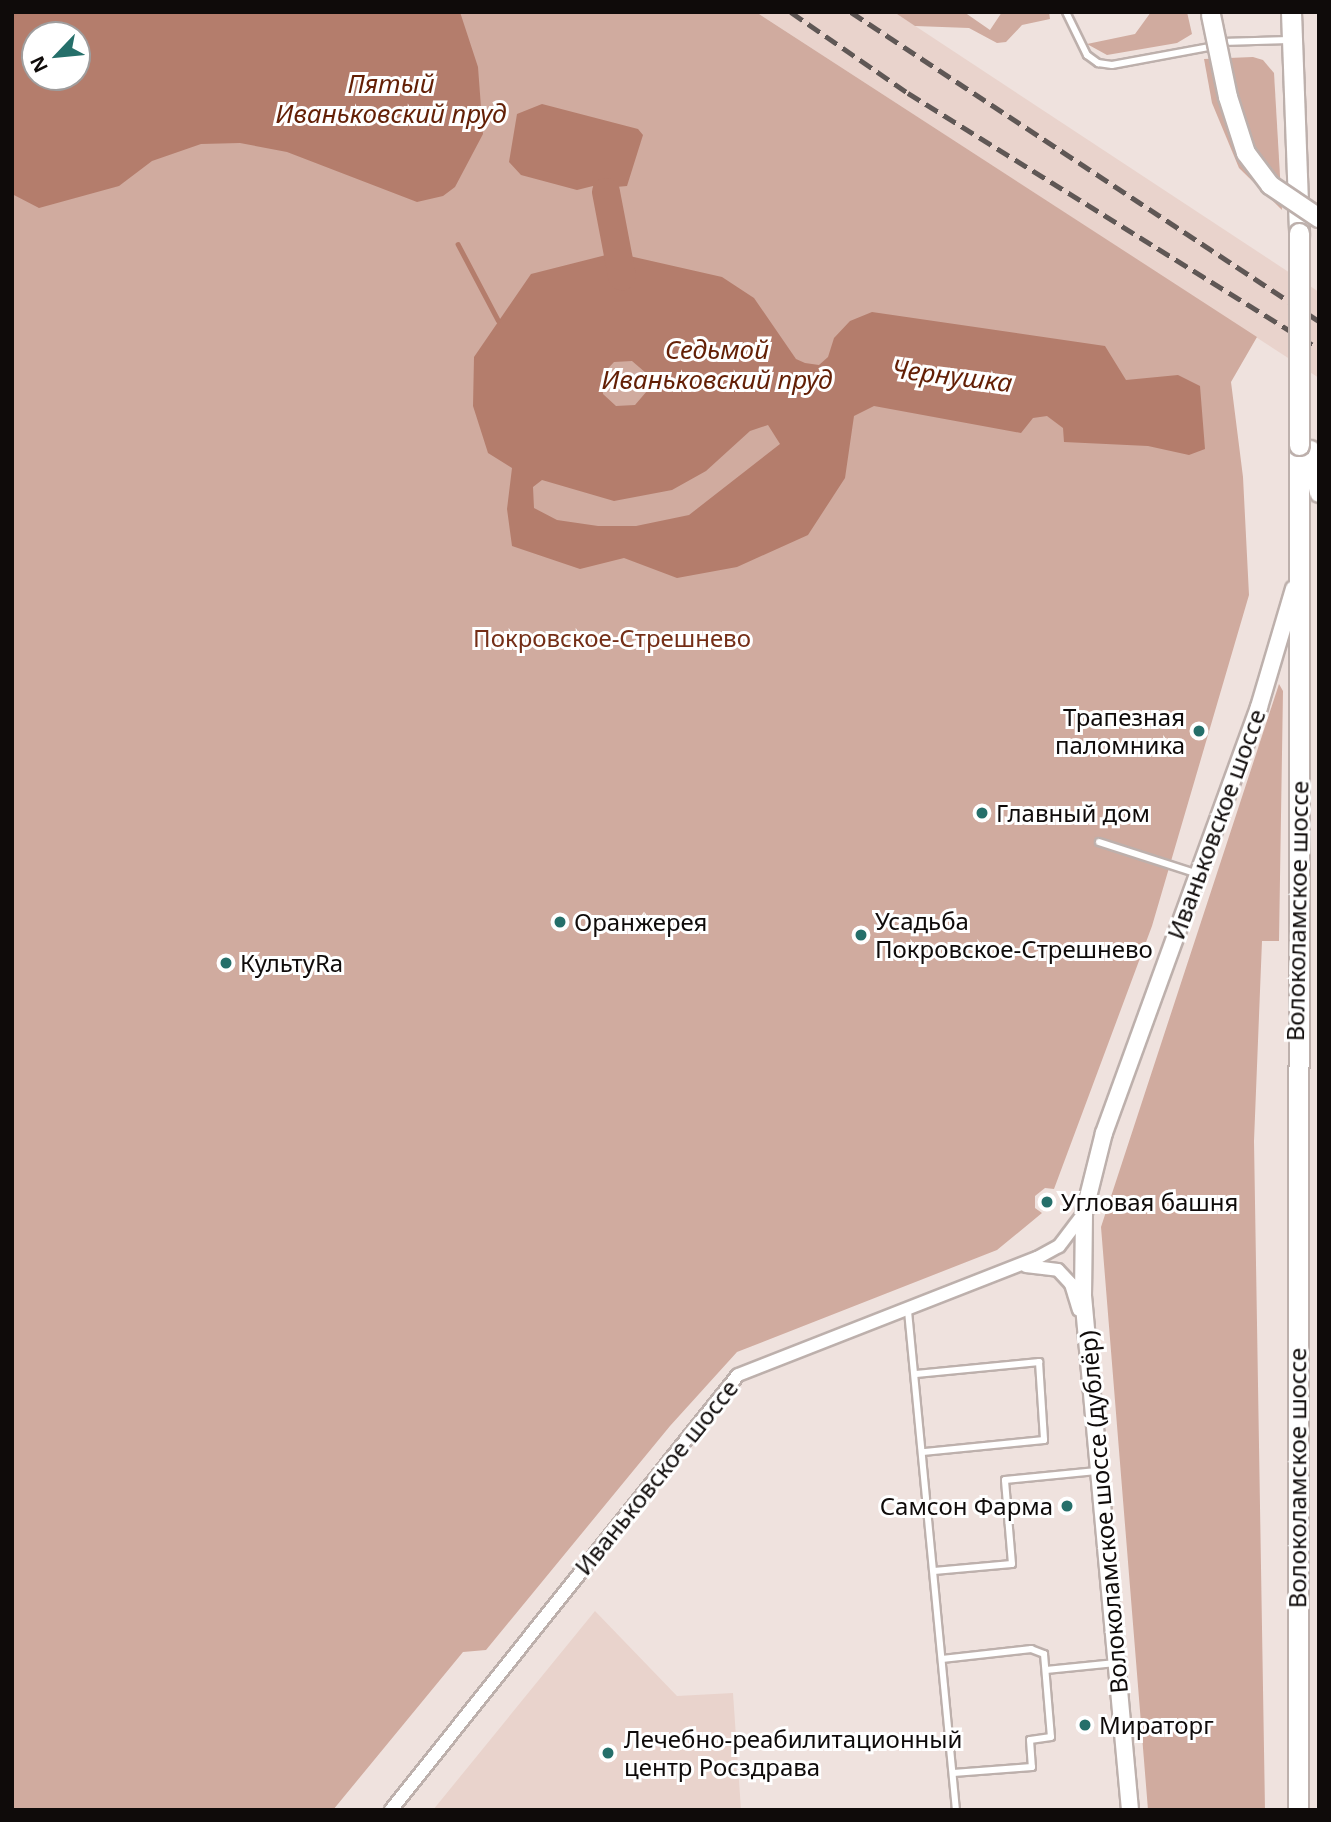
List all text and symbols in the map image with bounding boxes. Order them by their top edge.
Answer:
north arrow [21,21,91,91]
text: N [24,52,54,77]
water label: Пятый Иваньковский пруд [276,68,506,130]
water label: Седьмой Иваньковский пруд [602,334,832,396]
water label: Чернушка [890,353,1014,399]
park label: Покровское-Стрешнево [473,624,751,652]
place label: Трапезная паломника [1055,703,1185,759]
street label: Иваньковское шоссе [1161,705,1271,943]
marker: Трапезная паломника [1191,723,1207,739]
street label: Волоколамское шоссе [1280,781,1314,1041]
place label: Главный дом [996,799,1150,827]
marker: Главный дом [974,805,990,821]
place label: Усадьба Покровское-Стрешнево [875,907,1153,963]
place label: Оранжерея [574,908,707,936]
marker: Оранжерея [552,914,568,930]
marker: Усадьба Покровское-Стрешнево [853,927,869,943]
place label: КультуRа [240,949,343,977]
marker: КультуRа [218,955,234,971]
place label: Угловая башня [1061,1188,1238,1216]
marker: Угловая башня [1039,1194,1055,1210]
street label: Волоколамское шоссе (дублёр) [1073,1329,1133,1695]
street label: Волоколамское шоссе [1283,1348,1311,1608]
street label: Иваньковское шоссе [568,1374,744,1580]
place label: Самсон Фарма [880,1492,1053,1520]
marker: Самсон Фарма [1059,1498,1075,1514]
place label: Мираторг [1099,1711,1214,1739]
marker: Мираторг [1077,1717,1093,1733]
place label: Лечебно-реабилитационный центр Росздрава [624,1725,962,1781]
marker: Лечебно-реабилитационный центр Росздрава [598,1743,618,1763]

